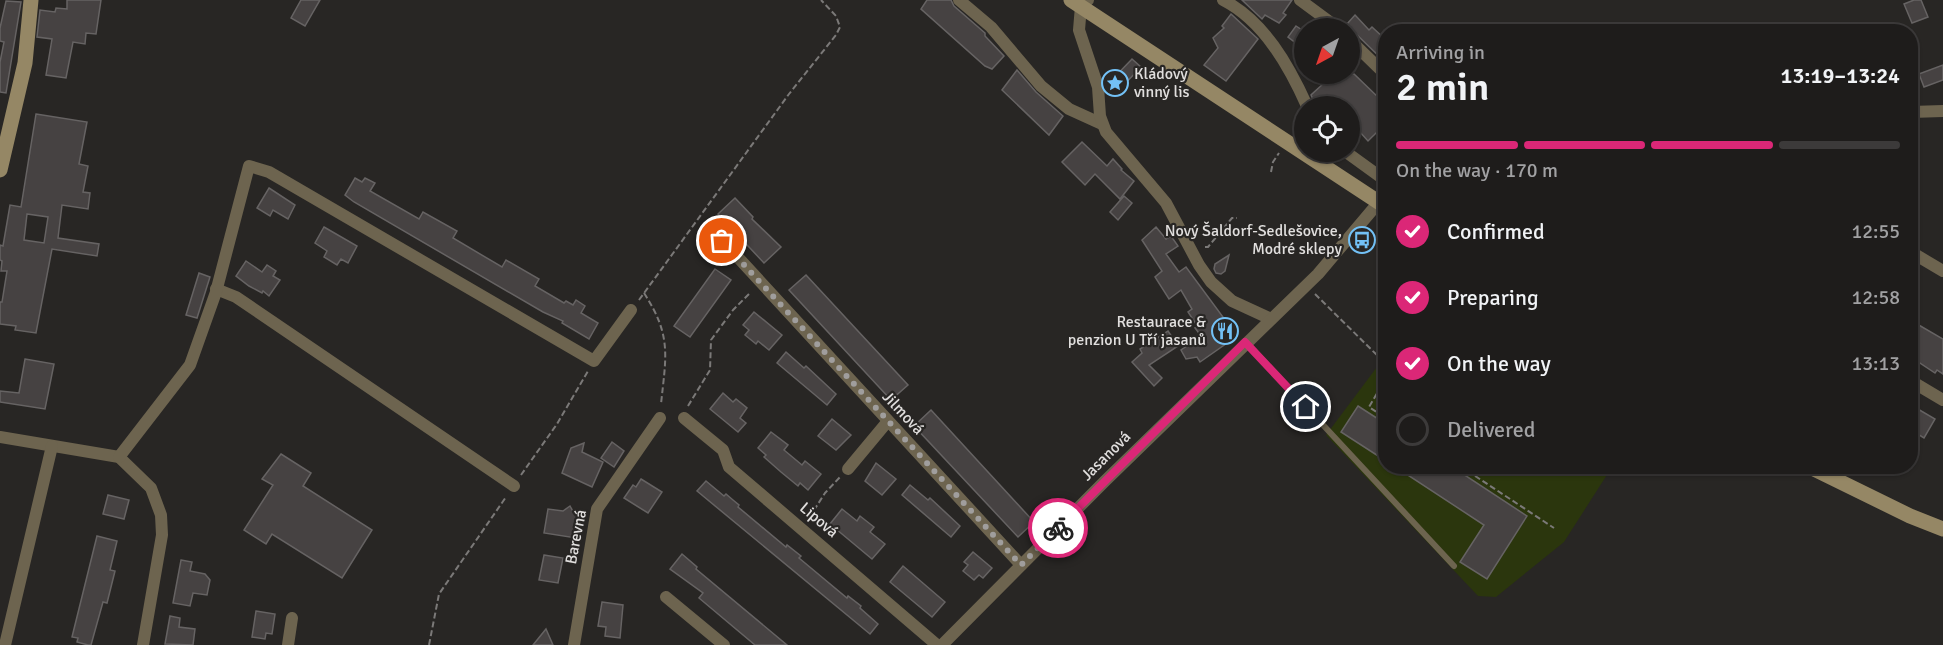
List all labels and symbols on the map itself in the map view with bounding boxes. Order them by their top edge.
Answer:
north arrow [1294,18,1360,84]
place label: Kládový vinný lis [1134,64,1190,102]
place icon: Kládový vinný lis [1100,68,1130,98]
pin [696,215,747,266]
place label: Nový Šaldorf-Sedlešovice, Modré sklepy [1165,221,1343,259]
bus stop icon: Nový Šaldorf-Sedlešovice, Modré sklepy [1347,225,1377,255]
place label: Restaurace & penzion U Tří jasanů [1068,312,1206,350]
restaurant icon: Restaurace & penzion U Tří jasanů [1210,316,1240,346]
pin [1280,381,1331,432]
street label: Jilmová [878,387,928,439]
street label: Jasanová [1077,427,1135,485]
street label: Lipová [796,498,842,542]
courier [1028,498,1088,558]
street label: Barevná [561,508,591,566]

